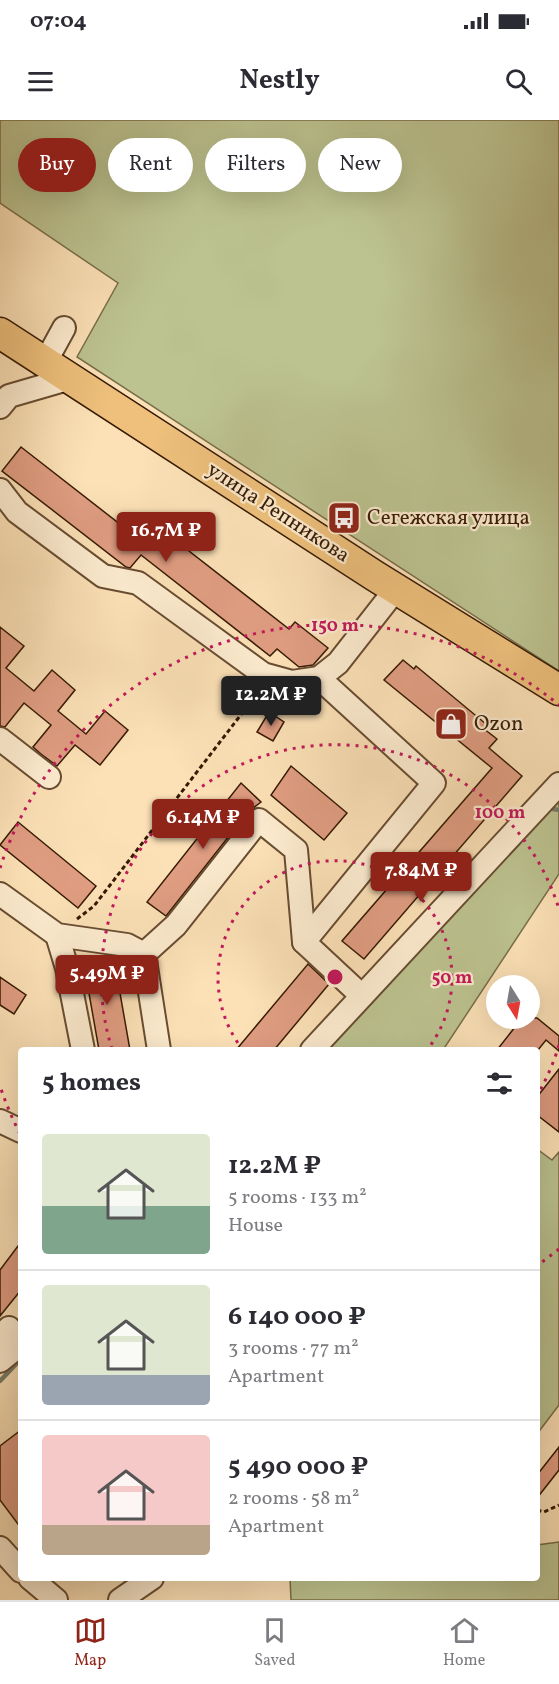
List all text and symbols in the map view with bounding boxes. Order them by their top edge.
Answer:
text: 07:04 [30,6,87,37]
text: Nestly [239,62,320,100]
icon: menu [24,65,57,98]
icon: search [502,65,535,98]
chip: Buy [18,138,96,192]
chip: Rent [108,138,193,192]
chip: Filters [205,138,306,192]
chip: New [318,138,402,192]
street label: улица Репникова [201,456,355,570]
bus stop icon: Сегежская улица [326,500,362,536]
place label: Сегежская улица [367,504,530,533]
pin: 16.7M ₽ [111,512,221,563]
text: 16.7M ₽ [131,517,201,545]
text: 150 m [311,614,359,639]
pin: 12.2M ₽ [216,676,326,727]
text: 12.2M ₽ [235,681,307,709]
shop icon: Ozon [433,706,469,742]
place label: Ozon [474,710,524,739]
pin: 6.14M ₽ [148,799,258,850]
text: 100 m [475,801,525,826]
text: 6.14M ₽ [166,804,240,832]
pin: 7.84M ₽ [366,852,476,903]
text: 7.84M ₽ [385,857,457,885]
pin: 5.49M ₽ [52,955,162,1006]
text: 5.49M ₽ [69,960,145,988]
text: 50 m [432,966,472,991]
centre of rings [325,967,345,987]
north arrow [486,975,540,1029]
map controls [486,975,540,1029]
text: 5 homes [42,1065,141,1101]
icon: filters [483,1067,516,1100]
text: 12.2M ₽ [228,1148,321,1184]
icon: home [90,1158,162,1230]
text: 5 rooms · 133 m² [228,1184,367,1212]
text: House [228,1212,283,1240]
text: 6 140 000 ₽ [228,1299,366,1335]
icon: home [90,1309,162,1381]
text: 3 rooms · 77 m² [228,1335,359,1363]
text: Apartment [228,1363,324,1391]
text: 5 490 000 ₽ [228,1449,368,1485]
icon: home [90,1459,162,1531]
text: 2 rooms · 58 m² [228,1485,359,1513]
text: Apartment [228,1513,324,1541]
tab: Map [74,1614,107,1672]
tab: Saved [254,1614,295,1672]
tab: Home [443,1614,485,1672]

